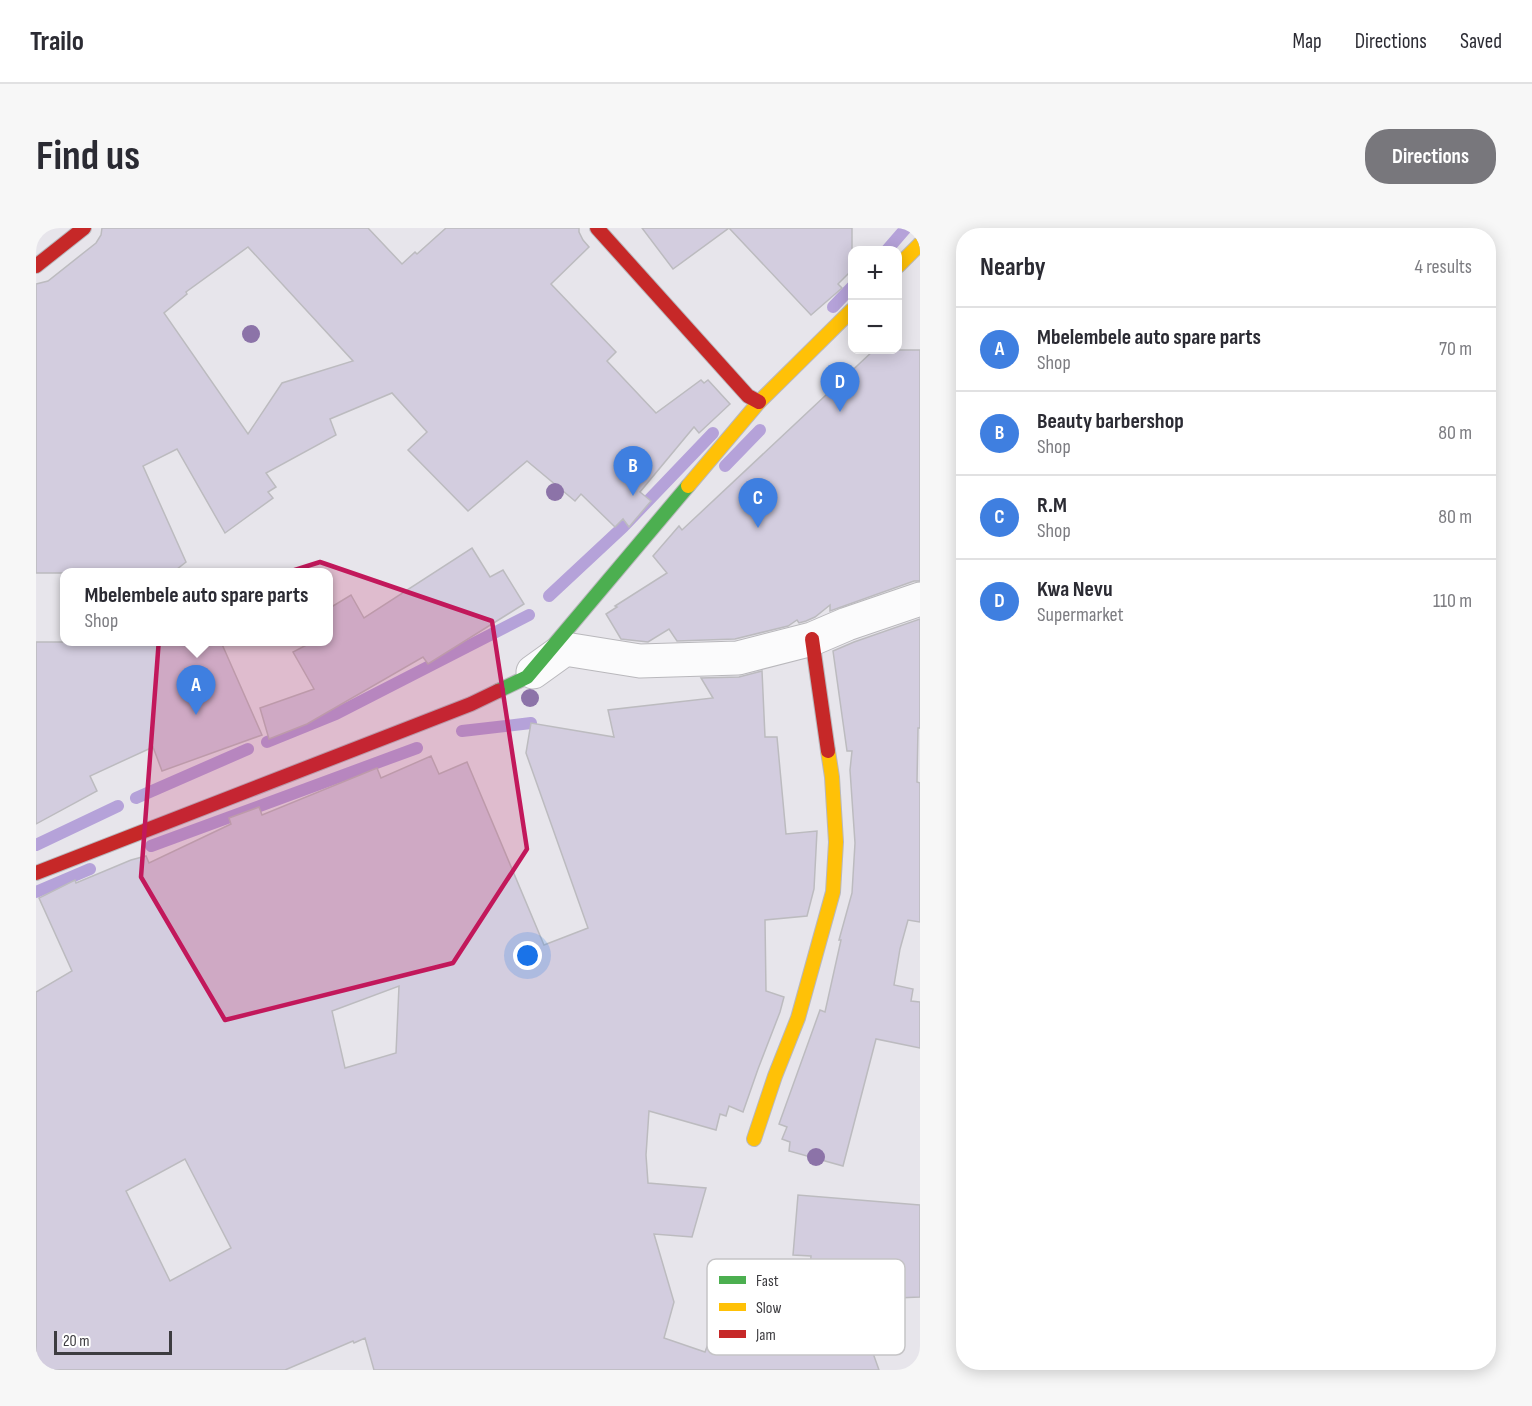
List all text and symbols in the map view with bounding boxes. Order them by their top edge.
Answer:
text: Trailo [30,25,84,58]
text: Map [1292,29,1322,54]
text: Directions [1355,29,1427,54]
text: Saved [1460,29,1502,54]
button: Directions [1365,129,1496,184]
text: Find us [36,131,140,182]
map controls [848,246,902,354]
button: + [848,246,902,300]
text: Nearby [980,252,1046,283]
text: 4 results [1415,255,1472,279]
button: − [848,300,902,354]
text: Mbelembele auto spare parts [1037,324,1261,351]
text: A [995,337,1004,361]
text: 70 m [1439,337,1472,361]
text: Shop [1037,351,1071,375]
pin: D [820,362,860,412]
text: Beauty barbershop [1037,408,1184,435]
text: B [995,421,1004,445]
text: 80 m [1438,421,1472,445]
text: Shop [1037,435,1071,459]
pin: B [614,446,652,496]
pin: C [738,478,778,528]
text: R.M [1037,492,1067,519]
text: C [994,505,1005,529]
text: 80 m [1438,505,1472,529]
text: Shop [1037,519,1071,543]
popup [60,568,333,646]
text: Kwa Nevu [1037,576,1113,603]
text: Mbelembele auto spare parts [84,582,309,609]
text: D [994,589,1005,613]
text: 110 m [1433,589,1472,613]
text: Supermarket [1037,603,1124,627]
text: Shop [84,609,118,633]
pin: A [176,666,216,715]
your location [513,941,542,970]
legend [707,1259,905,1355]
text: Fast [756,1272,779,1291]
text: Slow [756,1299,781,1318]
text: Jam [755,1326,776,1345]
scale bar [54,1328,172,1356]
text: 20 m [63,1332,90,1351]

